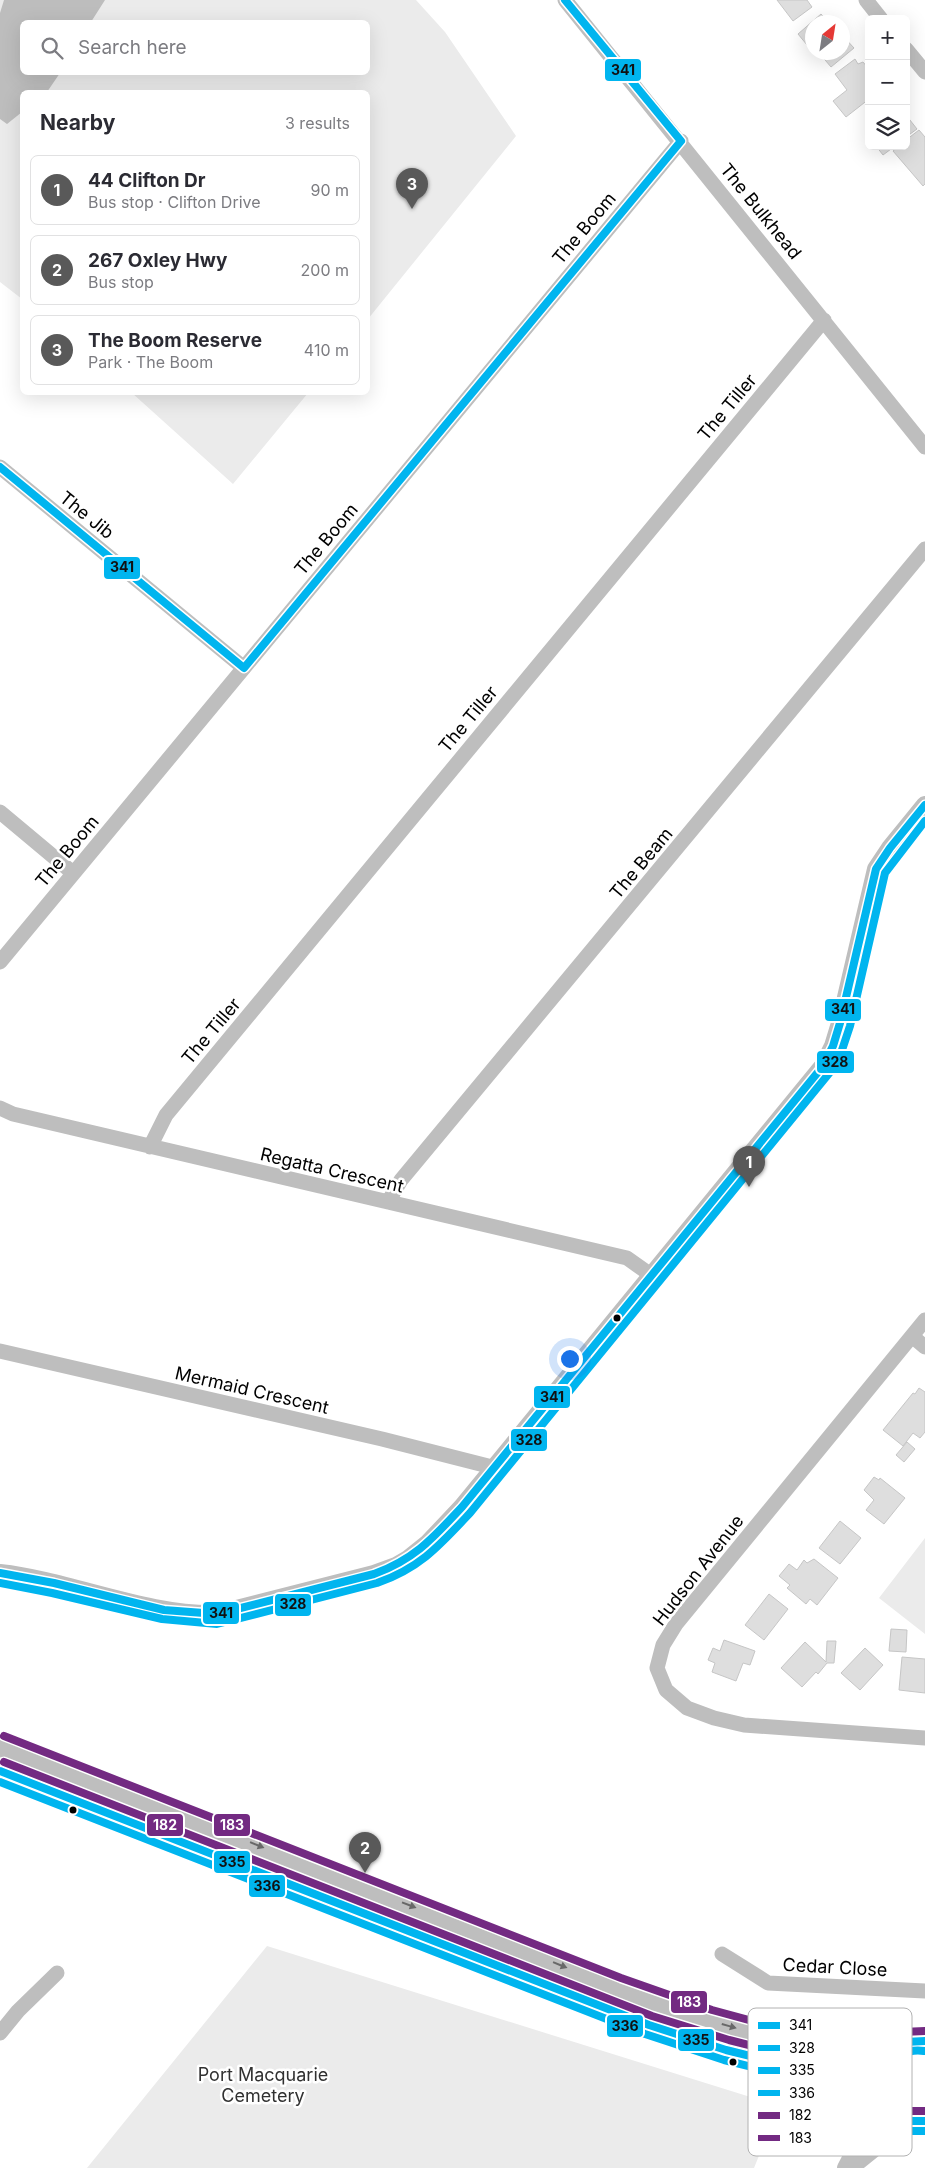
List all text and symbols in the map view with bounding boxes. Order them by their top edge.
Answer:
north arrow [805,15,850,60]
map controls [865,15,910,150]
button: + [865,15,910,60]
search box [20,20,370,75]
icon: search [38,34,66,62]
text: Search here [78,36,187,59]
line badge: 341 [604,58,642,82]
button: − [865,60,910,105]
text: 341 [611,61,635,78]
button: layers [865,105,910,150]
text: Nearby [40,110,115,135]
text: 3 results [285,113,350,133]
street label: The Bulkhead [716,159,806,263]
pin: 3 [396,168,428,209]
text: 44 Clifton Dr [88,169,206,192]
text: 1 [54,180,60,200]
text: 90 m [310,180,349,200]
street label: The Boom [548,188,620,268]
text: Bus stop · Clifton Drive [88,192,261,212]
text: 267 Oxley Hwy [88,249,227,272]
text: 2 [52,260,62,280]
text: 200 m [301,260,349,280]
text: Bus stop [88,272,154,292]
text: The Boom Reserve [88,329,262,352]
text: 3 [52,340,62,360]
text: 410 m [304,340,349,360]
text: Park · The Boom [88,352,213,372]
street label: The Tiller [693,370,761,444]
street label: The Jib [56,487,118,543]
street label: The Boom [290,499,362,579]
line badge: 341 [103,556,141,580]
text: 341 [110,558,134,575]
street label: The Tiller [434,682,502,756]
street label: The Boom [31,811,103,891]
street label: The Beam [605,823,677,903]
street label: The Tiller [177,994,245,1068]
line badge: 341 [824,998,862,1022]
text: 341 [831,1000,855,1017]
line badge: 328 [816,1050,855,1074]
text: 328 [822,1053,848,1070]
street label: Regatta Crescent [258,1143,406,1197]
pin: 1 [733,1146,765,1187]
unlabelled marker [612,1313,622,1323]
your location [557,1346,583,1372]
street label: Mermaid Crescent [173,1362,331,1418]
line badge: 341 [533,1385,571,1409]
text: 341 [540,1388,564,1405]
line badge: 328 [510,1428,548,1452]
text: 328 [516,1431,542,1448]
street label: Hudson Avenue [648,1511,748,1629]
line badge: 328 [274,1593,312,1617]
text: 328 [280,1595,306,1612]
line badge: 341 [202,1601,240,1625]
text: 341 [209,1604,233,1621]
unlabelled marker [68,1805,78,1815]
line badge: 182 [146,1813,184,1837]
line badge: 183 [213,1813,251,1837]
text: 182 [153,1816,177,1833]
text: 183 [220,1816,244,1833]
pin: 2 [349,1832,381,1873]
one-way arrow [250,1842,265,1850]
line badge: 335 [213,1850,251,1874]
text: 335 [218,1853,246,1870]
line badge: 336 [248,1874,286,1898]
text: 336 [253,1877,281,1894]
one-way arrow [401,1902,416,1909]
street label: Cedar Close [782,1954,888,1980]
one-way arrow [553,1961,567,1969]
line badge: 183 [670,1990,708,2014]
text: 183 [677,1993,701,2010]
legend [748,2008,912,2156]
line badge: 336 [606,2014,644,2038]
text: 341 [789,2016,812,2033]
text: 336 [611,2017,639,2034]
one-way arrow [722,2022,737,2030]
line badge: 335 [677,2028,715,2052]
text: 335 [682,2031,710,2048]
text: 328 [789,2039,815,2056]
unlabelled marker [728,2057,738,2067]
text: 335 [789,2061,815,2078]
park label: Port Macquarie Cemetery [198,2064,328,2106]
text: 336 [789,2084,815,2101]
text: 182 [789,2106,812,2123]
text: 183 [789,2129,812,2146]

